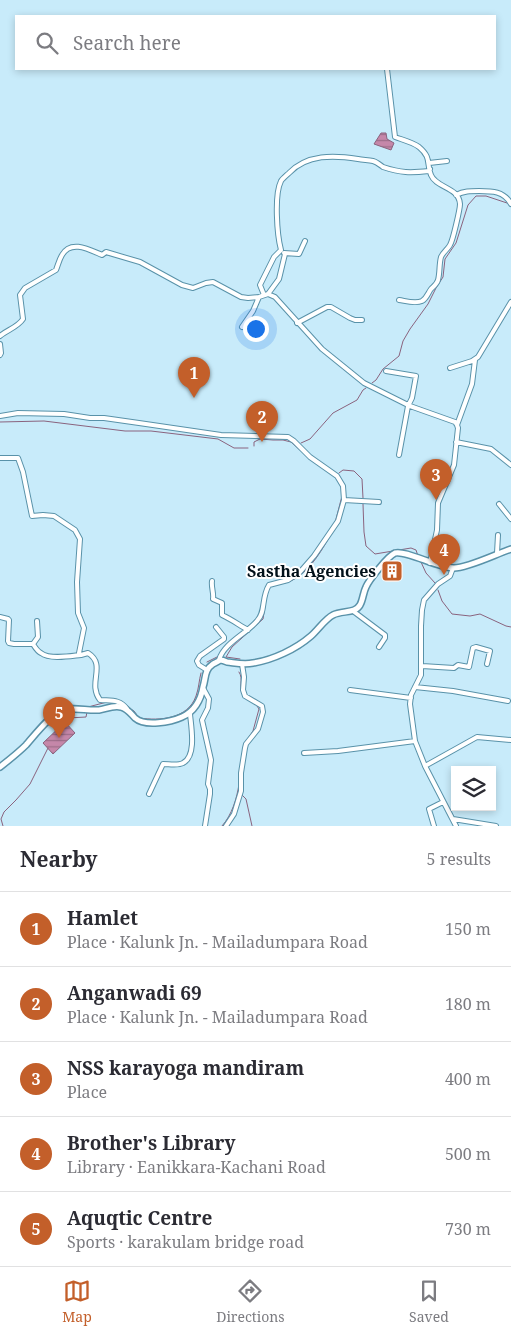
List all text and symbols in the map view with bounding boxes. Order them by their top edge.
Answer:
search box [15,15,496,70]
icon: search [33,29,61,57]
text: Search here [73,30,181,56]
your location [243,316,269,342]
pin: 1 [178,357,210,398]
pin: 2 [246,401,278,442]
pin: 3 [420,459,452,500]
pin: 4 [428,534,460,575]
building icon: Sastha Agencies [380,559,404,583]
place label: Sastha Agencies [247,560,376,582]
pin: 5 [43,697,75,738]
map controls [451,766,496,811]
button: layers [451,766,496,811]
text: Nearby [20,845,98,873]
text: 5 results [427,848,491,870]
text: Hamlet [67,905,138,931]
text: 1 [31,918,41,940]
text: 150 m [445,918,491,940]
text: Place · Kalunk Jn. - Mailadumpara Road [67,931,368,953]
text: Anganwadi 69 [67,980,202,1006]
text: 2 [31,993,41,1015]
text: 180 m [445,993,491,1015]
text: Place · Kalunk Jn. - Mailadumpara Road [67,1006,368,1028]
text: NSS karayoga mandiram [67,1055,304,1081]
text: 3 [31,1068,41,1090]
text: 400 m [445,1068,491,1090]
text: Place [67,1081,107,1103]
text: Brother's Library [67,1130,235,1156]
text: 4 [31,1143,41,1165]
text: 500 m [445,1143,491,1165]
text: Library · Eanikkara-Kachani Road [67,1156,326,1178]
text: Aquqtic Centre [67,1205,212,1231]
text: 5 [31,1218,41,1240]
text: 730 m [445,1218,491,1240]
text: Sports · karakulam bridge road [67,1231,304,1253]
tab: Map [62,1277,92,1326]
tab: Directions [216,1277,285,1326]
tab: Saved [409,1277,449,1326]

